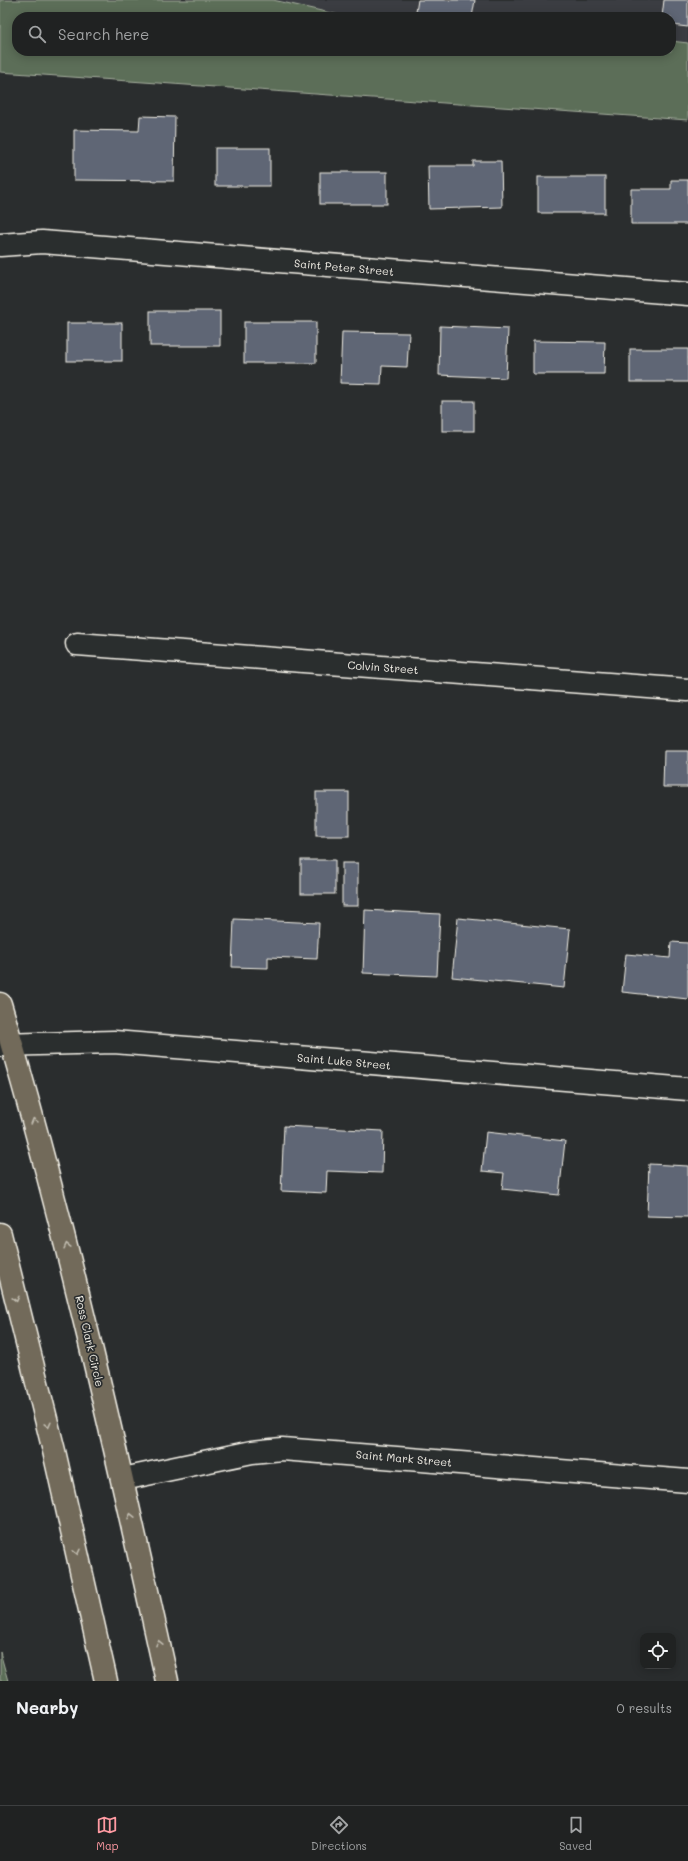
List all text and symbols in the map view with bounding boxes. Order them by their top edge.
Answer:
search box [12,12,676,56]
icon: search [26,23,48,45]
text: Search here [58,24,149,44]
street label: Saint Peter Street [293,255,395,279]
street label: Colvin Street [347,657,419,677]
street label: Saint Luke Street [297,1049,392,1073]
one-way arrow [30,1117,39,1124]
one-way arrow [63,1243,71,1250]
street label: Ross Clark Circle [72,1294,108,1388]
one-way arrow [12,1296,20,1302]
one-way arrow [43,1421,52,1428]
street label: Saint Mark Street [355,1446,453,1470]
one-way arrow [127,1513,135,1519]
one-way arrow [72,1548,81,1555]
map controls [640,1633,676,1669]
button: locate [640,1633,676,1669]
one-way arrow [155,1640,163,1646]
text: Nearby [16,1696,78,1718]
text: 0 results [617,1699,672,1716]
tab: Map [96,1814,119,1853]
tab: Directions [311,1814,367,1853]
tab: Saved [559,1814,592,1853]

